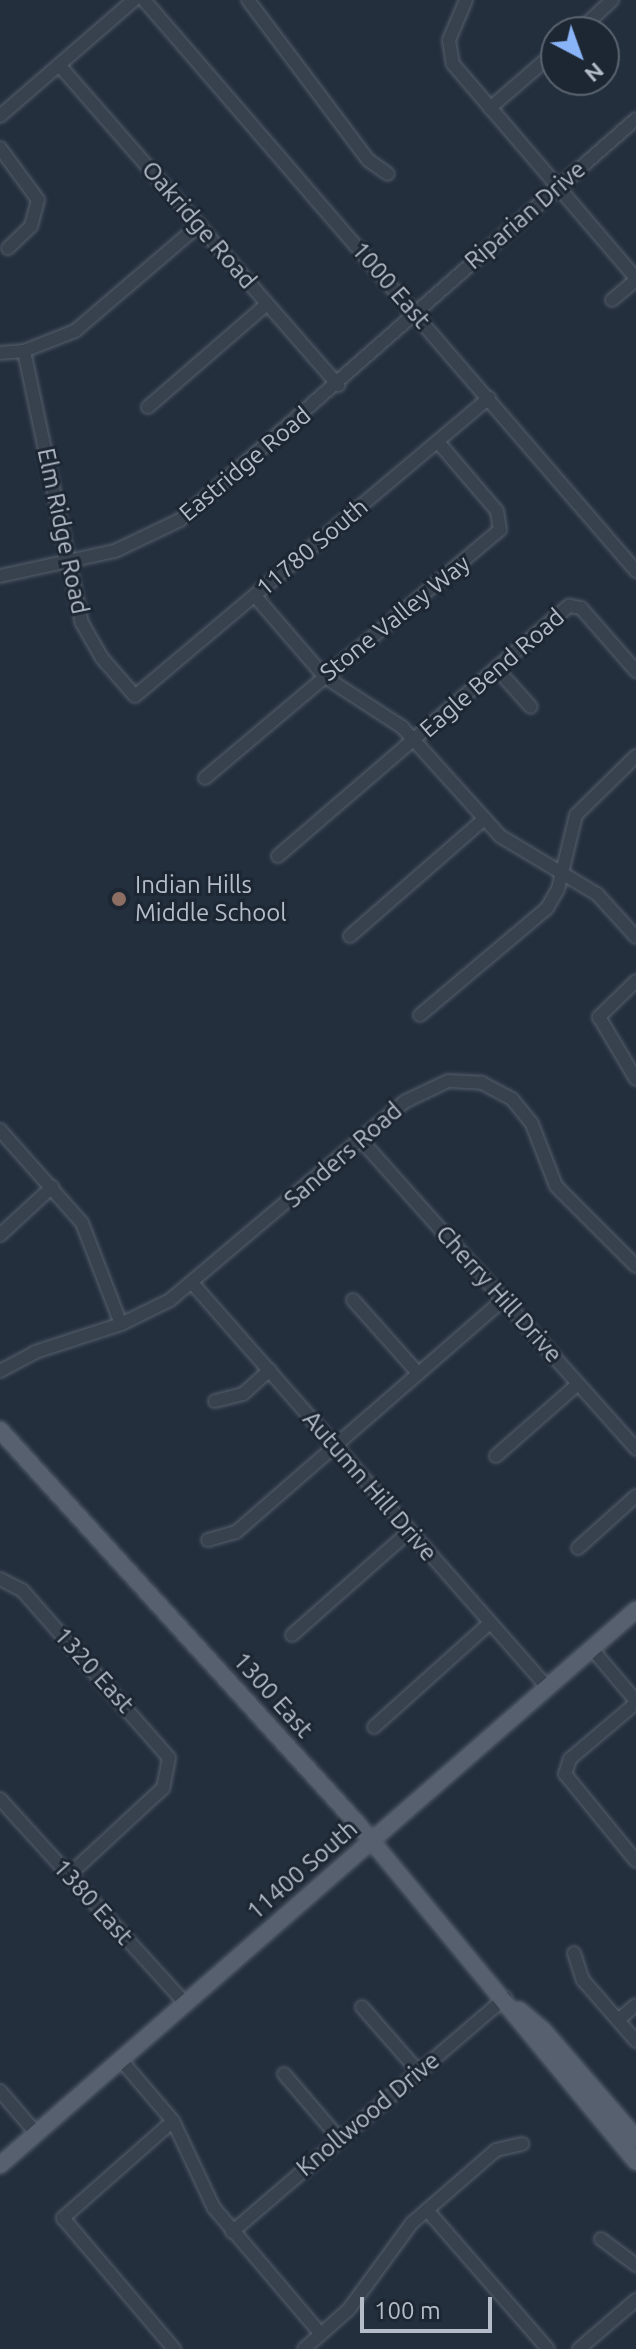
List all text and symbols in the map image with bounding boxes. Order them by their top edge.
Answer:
north arrow [540,16,620,96]
text: N [580,58,609,88]
street label: Oakridge Road [136,155,262,295]
street label: Riparian Drive [459,155,591,275]
street label: 1000 East [346,236,436,334]
street label: Eastridge Road [174,401,316,527]
street label: Elm Ridge Road [31,446,95,616]
street label: 11780 South [250,492,374,602]
street label: Stone Valley Way [314,549,476,687]
street label: Eagle Bend Road [414,603,570,743]
place label: Indian Hills Middle School [135,871,287,927]
marker: Indian Hills Middle School [110,890,128,908]
street label: Sanders Road [278,1096,408,1214]
street label: Cherry Hill Drive [430,1219,568,1369]
street label: Autumn Hill Drive [297,1405,443,1567]
street label: 1320 East [48,1621,140,1719]
street label: 1300 East [227,1646,319,1744]
street label: 11400 South [241,1814,363,1926]
street label: 1380 East [47,1853,139,1951]
street label: Knollwood Drive [291,2046,445,2182]
scale bar [364,2281,496,2331]
text: 100 m [374,2297,441,2324]

